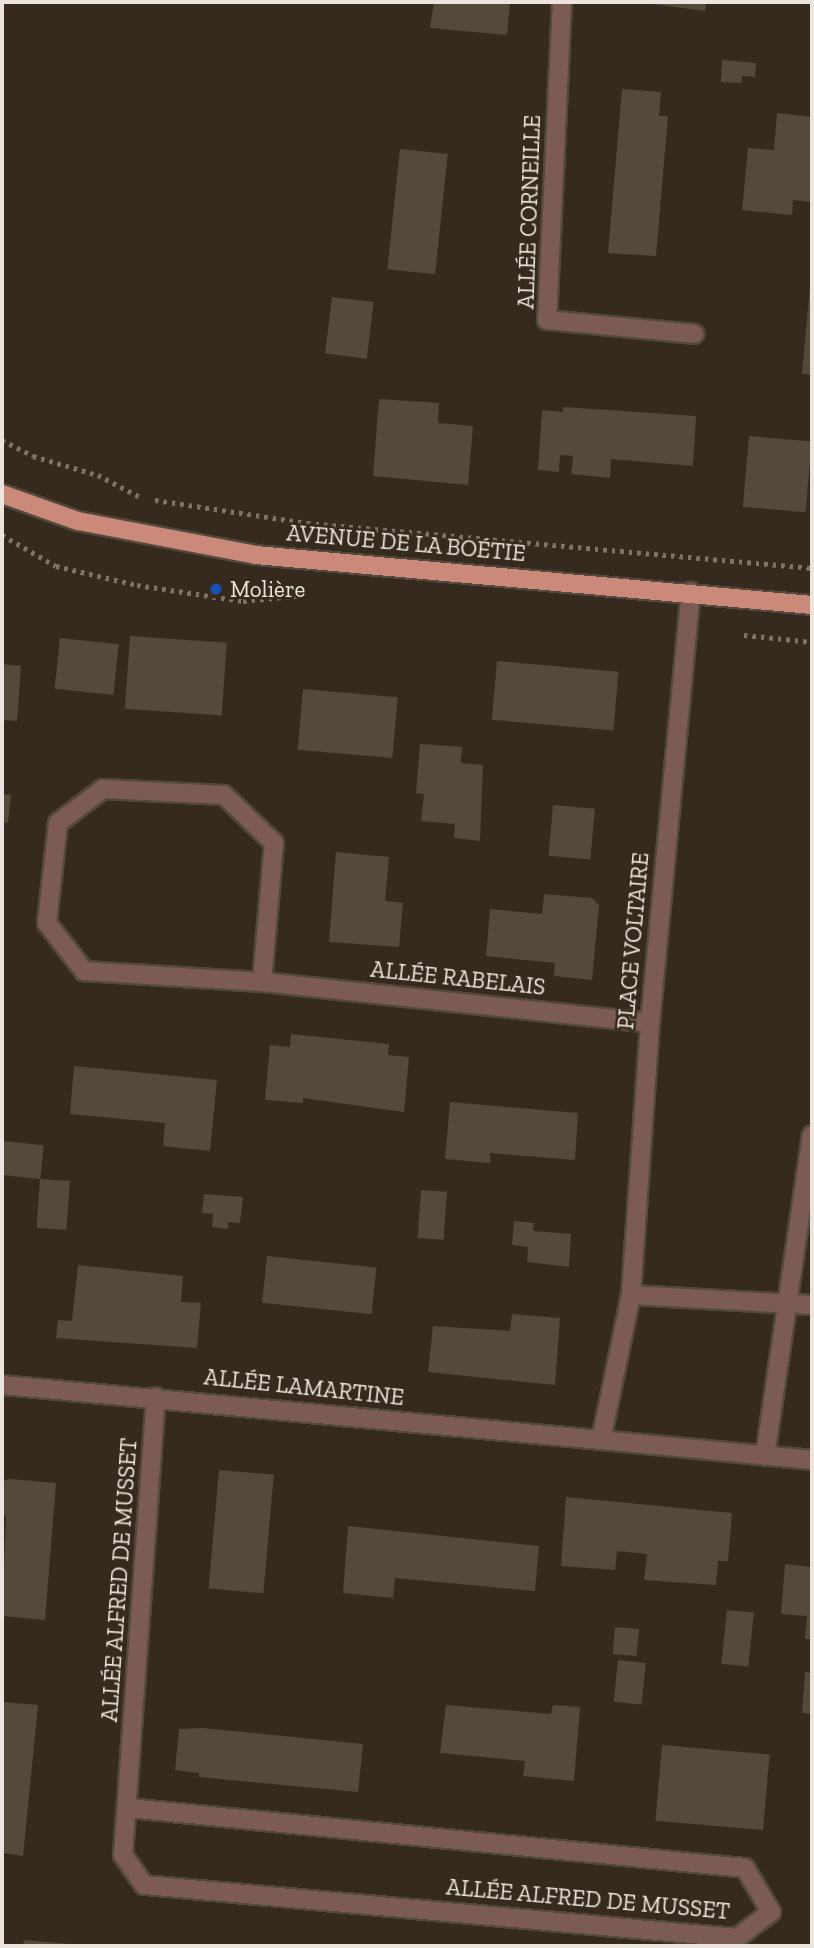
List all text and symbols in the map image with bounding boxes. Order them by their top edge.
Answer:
street label: ALLÉE CORNEILLE [512,114,546,310]
street label: AVENUE DE LA BOÉTIE [285,519,527,567]
place label: Molière [230,575,305,603]
marker: Molière [208,581,224,597]
street label: PLACE VOLTAIRE [611,851,655,1031]
street label: ALLÉE RABELAIS [369,955,547,1001]
street label: ALLÉE LAMARTINE [203,1363,405,1411]
street label: ALLÉE ALFRED DE MUSSET [95,1437,143,1723]
street label: ALLÉE ALFRED DE MUSSET [445,1873,731,1925]

